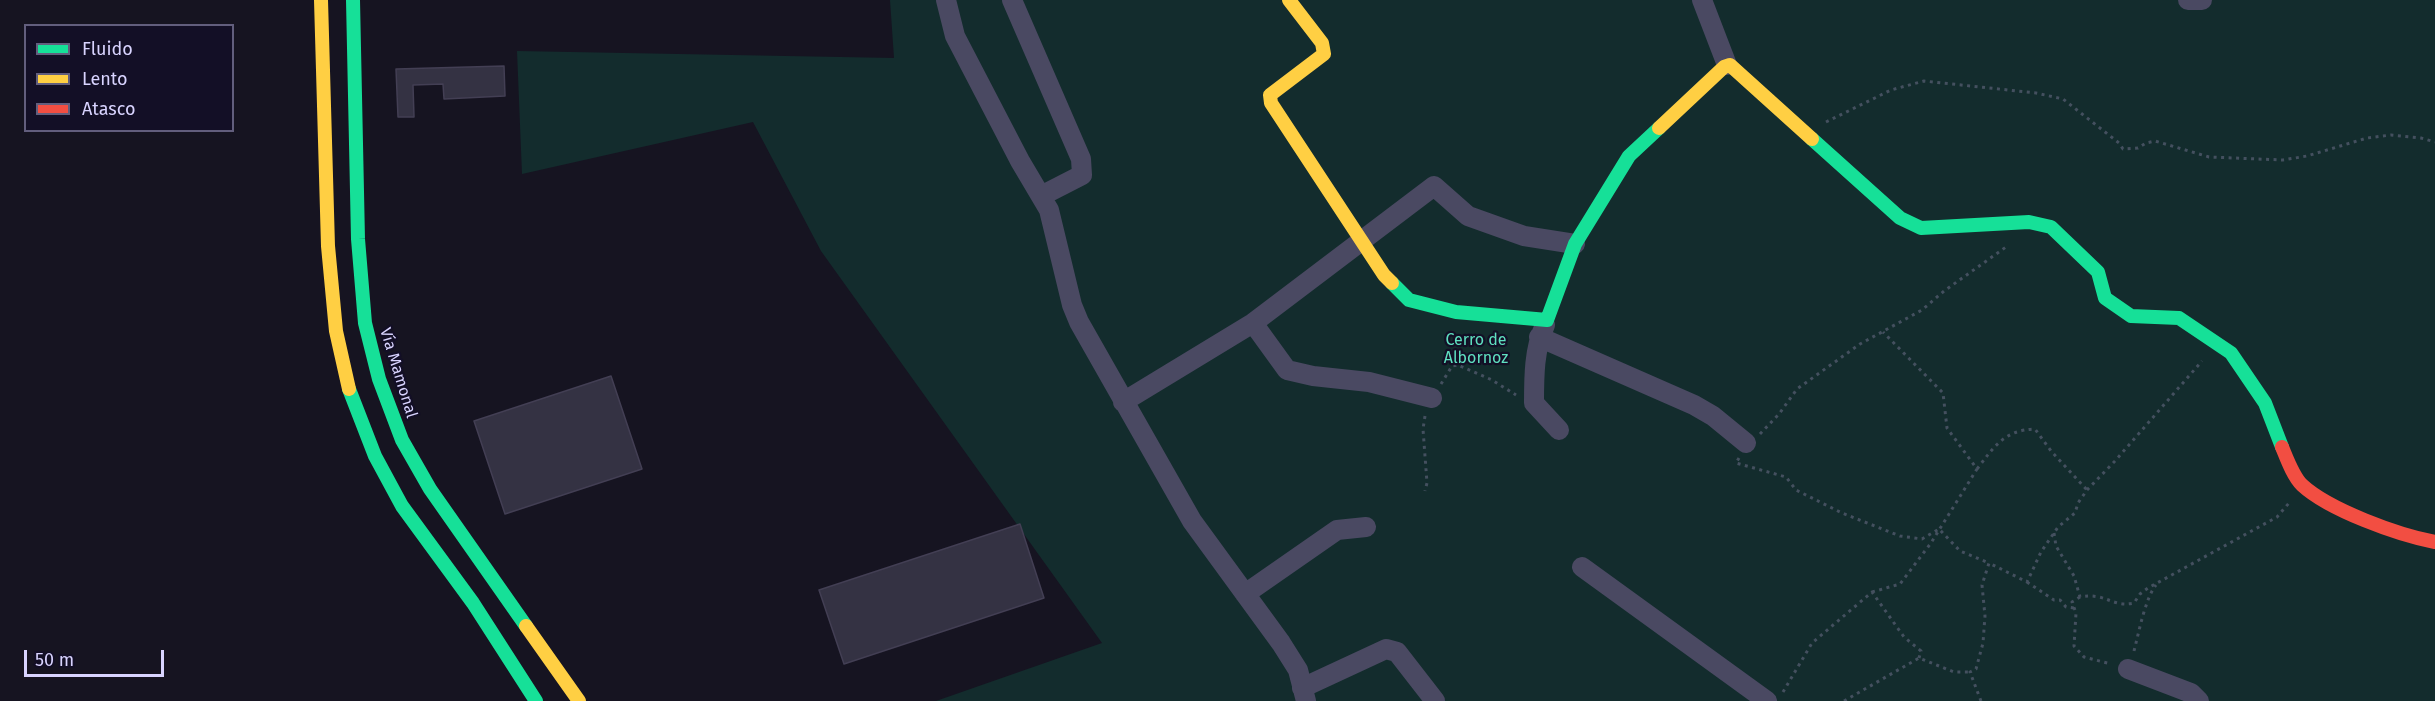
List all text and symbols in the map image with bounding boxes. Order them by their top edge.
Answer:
legend [24,24,234,132]
text: Fluido [82,38,133,60]
text: Lento [82,68,128,90]
text: Atasco [82,98,135,120]
street label: Vía Mamonal [375,326,421,420]
park label: Cerro de Albornoz [1444,331,1508,369]
scale bar [27,638,166,676]
text: 50 m [35,649,74,671]

